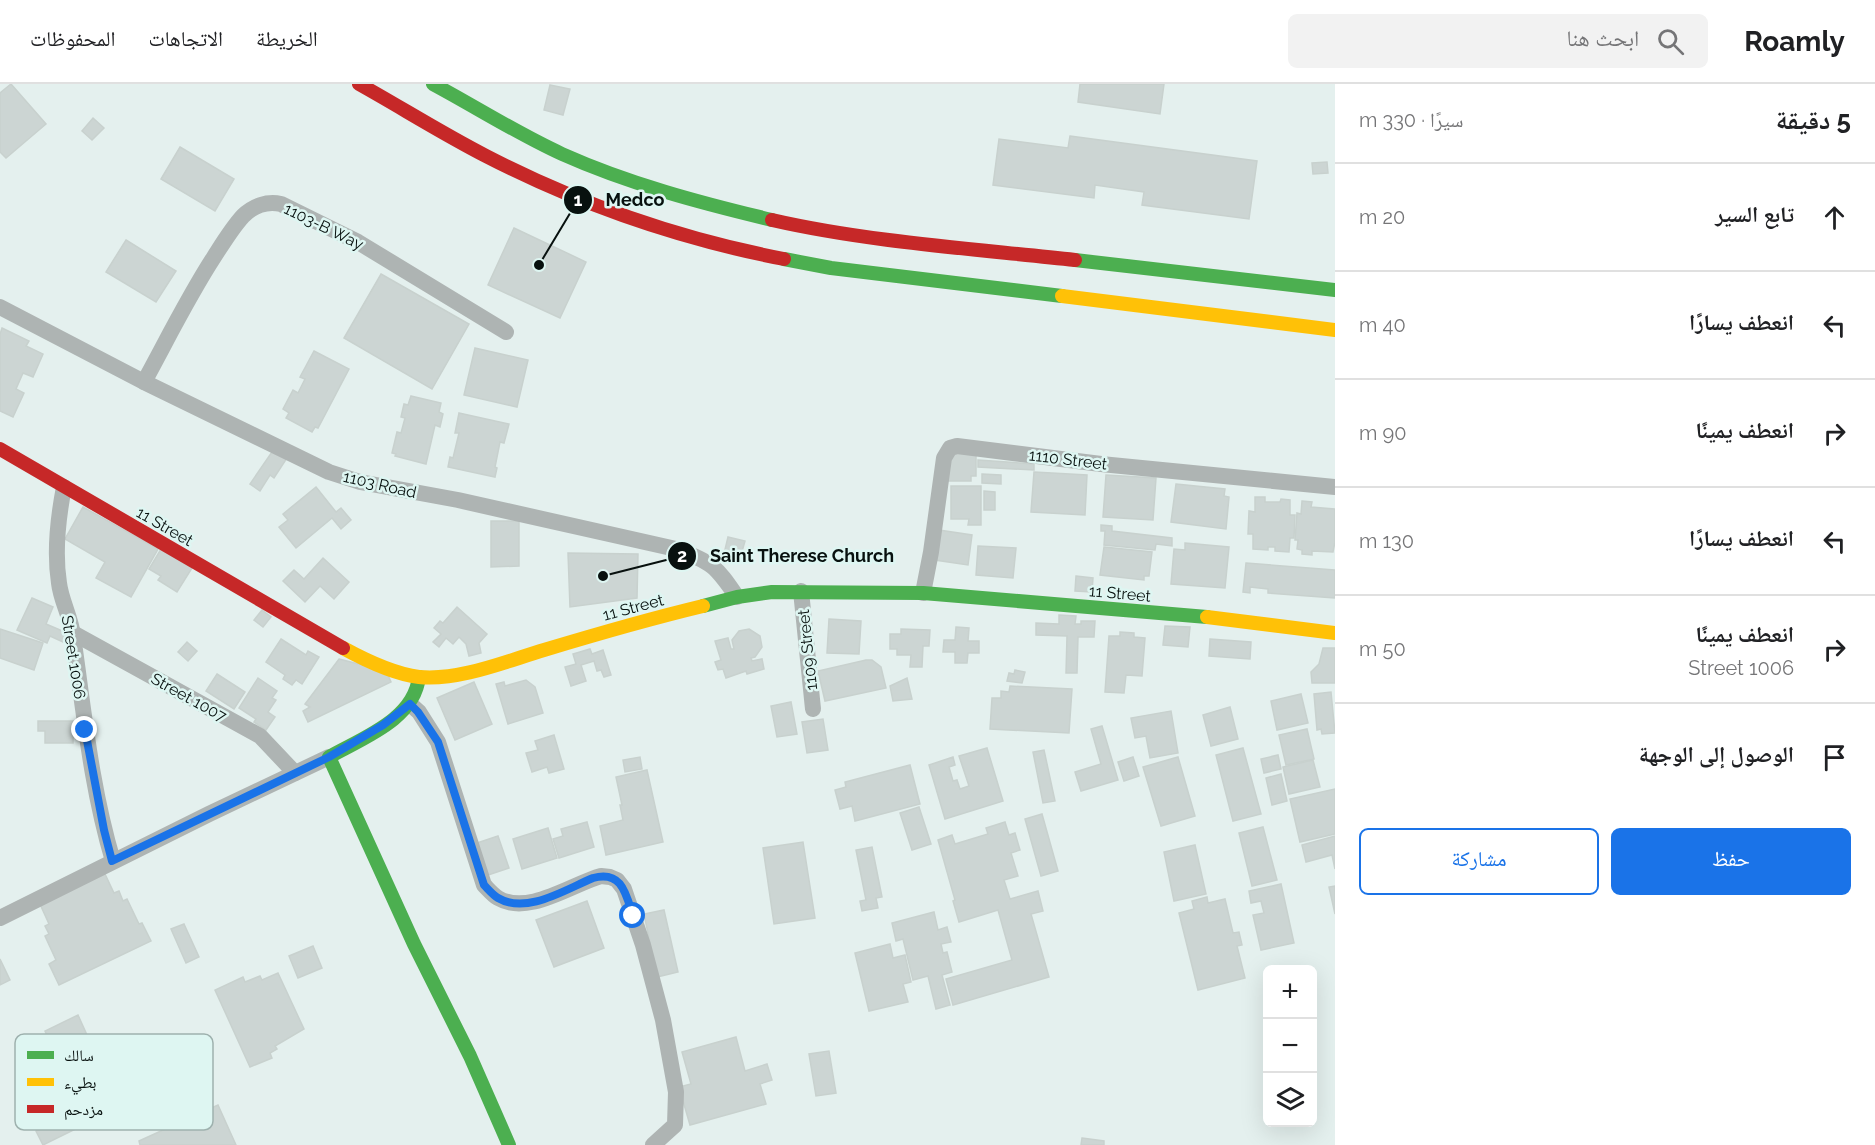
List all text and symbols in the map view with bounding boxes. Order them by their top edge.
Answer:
search box [1288,14,1708,68]
text: ابحث هنا [1567,25,1639,51]
icon: search [1654,25,1687,58]
text: Roamly [1744,25,1845,58]
text: المحفوظات [30,26,115,51]
text: الاتجاهات [148,26,223,51]
text: الخريطة [256,26,318,51]
text: 5 دقيقة [1776,105,1851,135]
text: سيرًا · 330 m [1359,108,1463,132]
callout: Medco [563,182,676,218]
text: 1 [574,189,583,210]
text: Medco [606,189,664,210]
street label: 1103-B Way [281,199,367,254]
text: تابع السير [1715,201,1794,227]
icon: ahead [1818,201,1851,234]
text: 20 m [1359,205,1405,229]
text: انعطف يسارًا [1689,309,1794,335]
icon: left [1818,309,1851,342]
text: 40 m [1359,313,1406,337]
text: انعطف يمينًا [1695,417,1794,443]
icon: right [1818,417,1851,450]
text: 90 m [1359,421,1406,445]
street label: 1110 Street [1028,445,1109,474]
street label: 1103 Road [341,467,418,502]
street label: 11 Street [133,503,197,551]
text: انعطف يسارًا [1689,525,1794,551]
icon: left [1818,525,1851,558]
text: 130 m [1359,529,1414,553]
callout: Saint Therese Church [667,538,906,574]
text: 2 [677,545,687,566]
text: Saint Therese Church [710,545,894,566]
street label: 11 Street [1088,581,1152,606]
street label: 11 Street [601,590,666,625]
street label: 1109 Street [794,608,821,691]
street label: Street 1006 [58,614,90,700]
text: انعطف يمينًا [1695,621,1794,647]
icon: right [1818,633,1851,666]
text: 50 m [1359,637,1406,661]
text: Street 1006 [1688,656,1794,680]
street label: Street 1007 [148,669,230,726]
route end [71,716,97,742]
text: الوصول إلى الوجهة [1639,741,1794,767]
icon: arrive [1818,741,1851,774]
button: مشاركة [1359,828,1599,895]
button: حفظ [1611,828,1851,895]
route start [619,902,645,928]
map controls [1263,965,1317,1127]
button: + [1263,965,1317,1019]
button: − [1263,1019,1317,1073]
legend [15,1034,213,1130]
text: سالك [64,1046,94,1065]
text: بطيء [64,1073,96,1095]
button: layers [1263,1073,1317,1127]
text: مزدحم [64,1100,103,1120]

